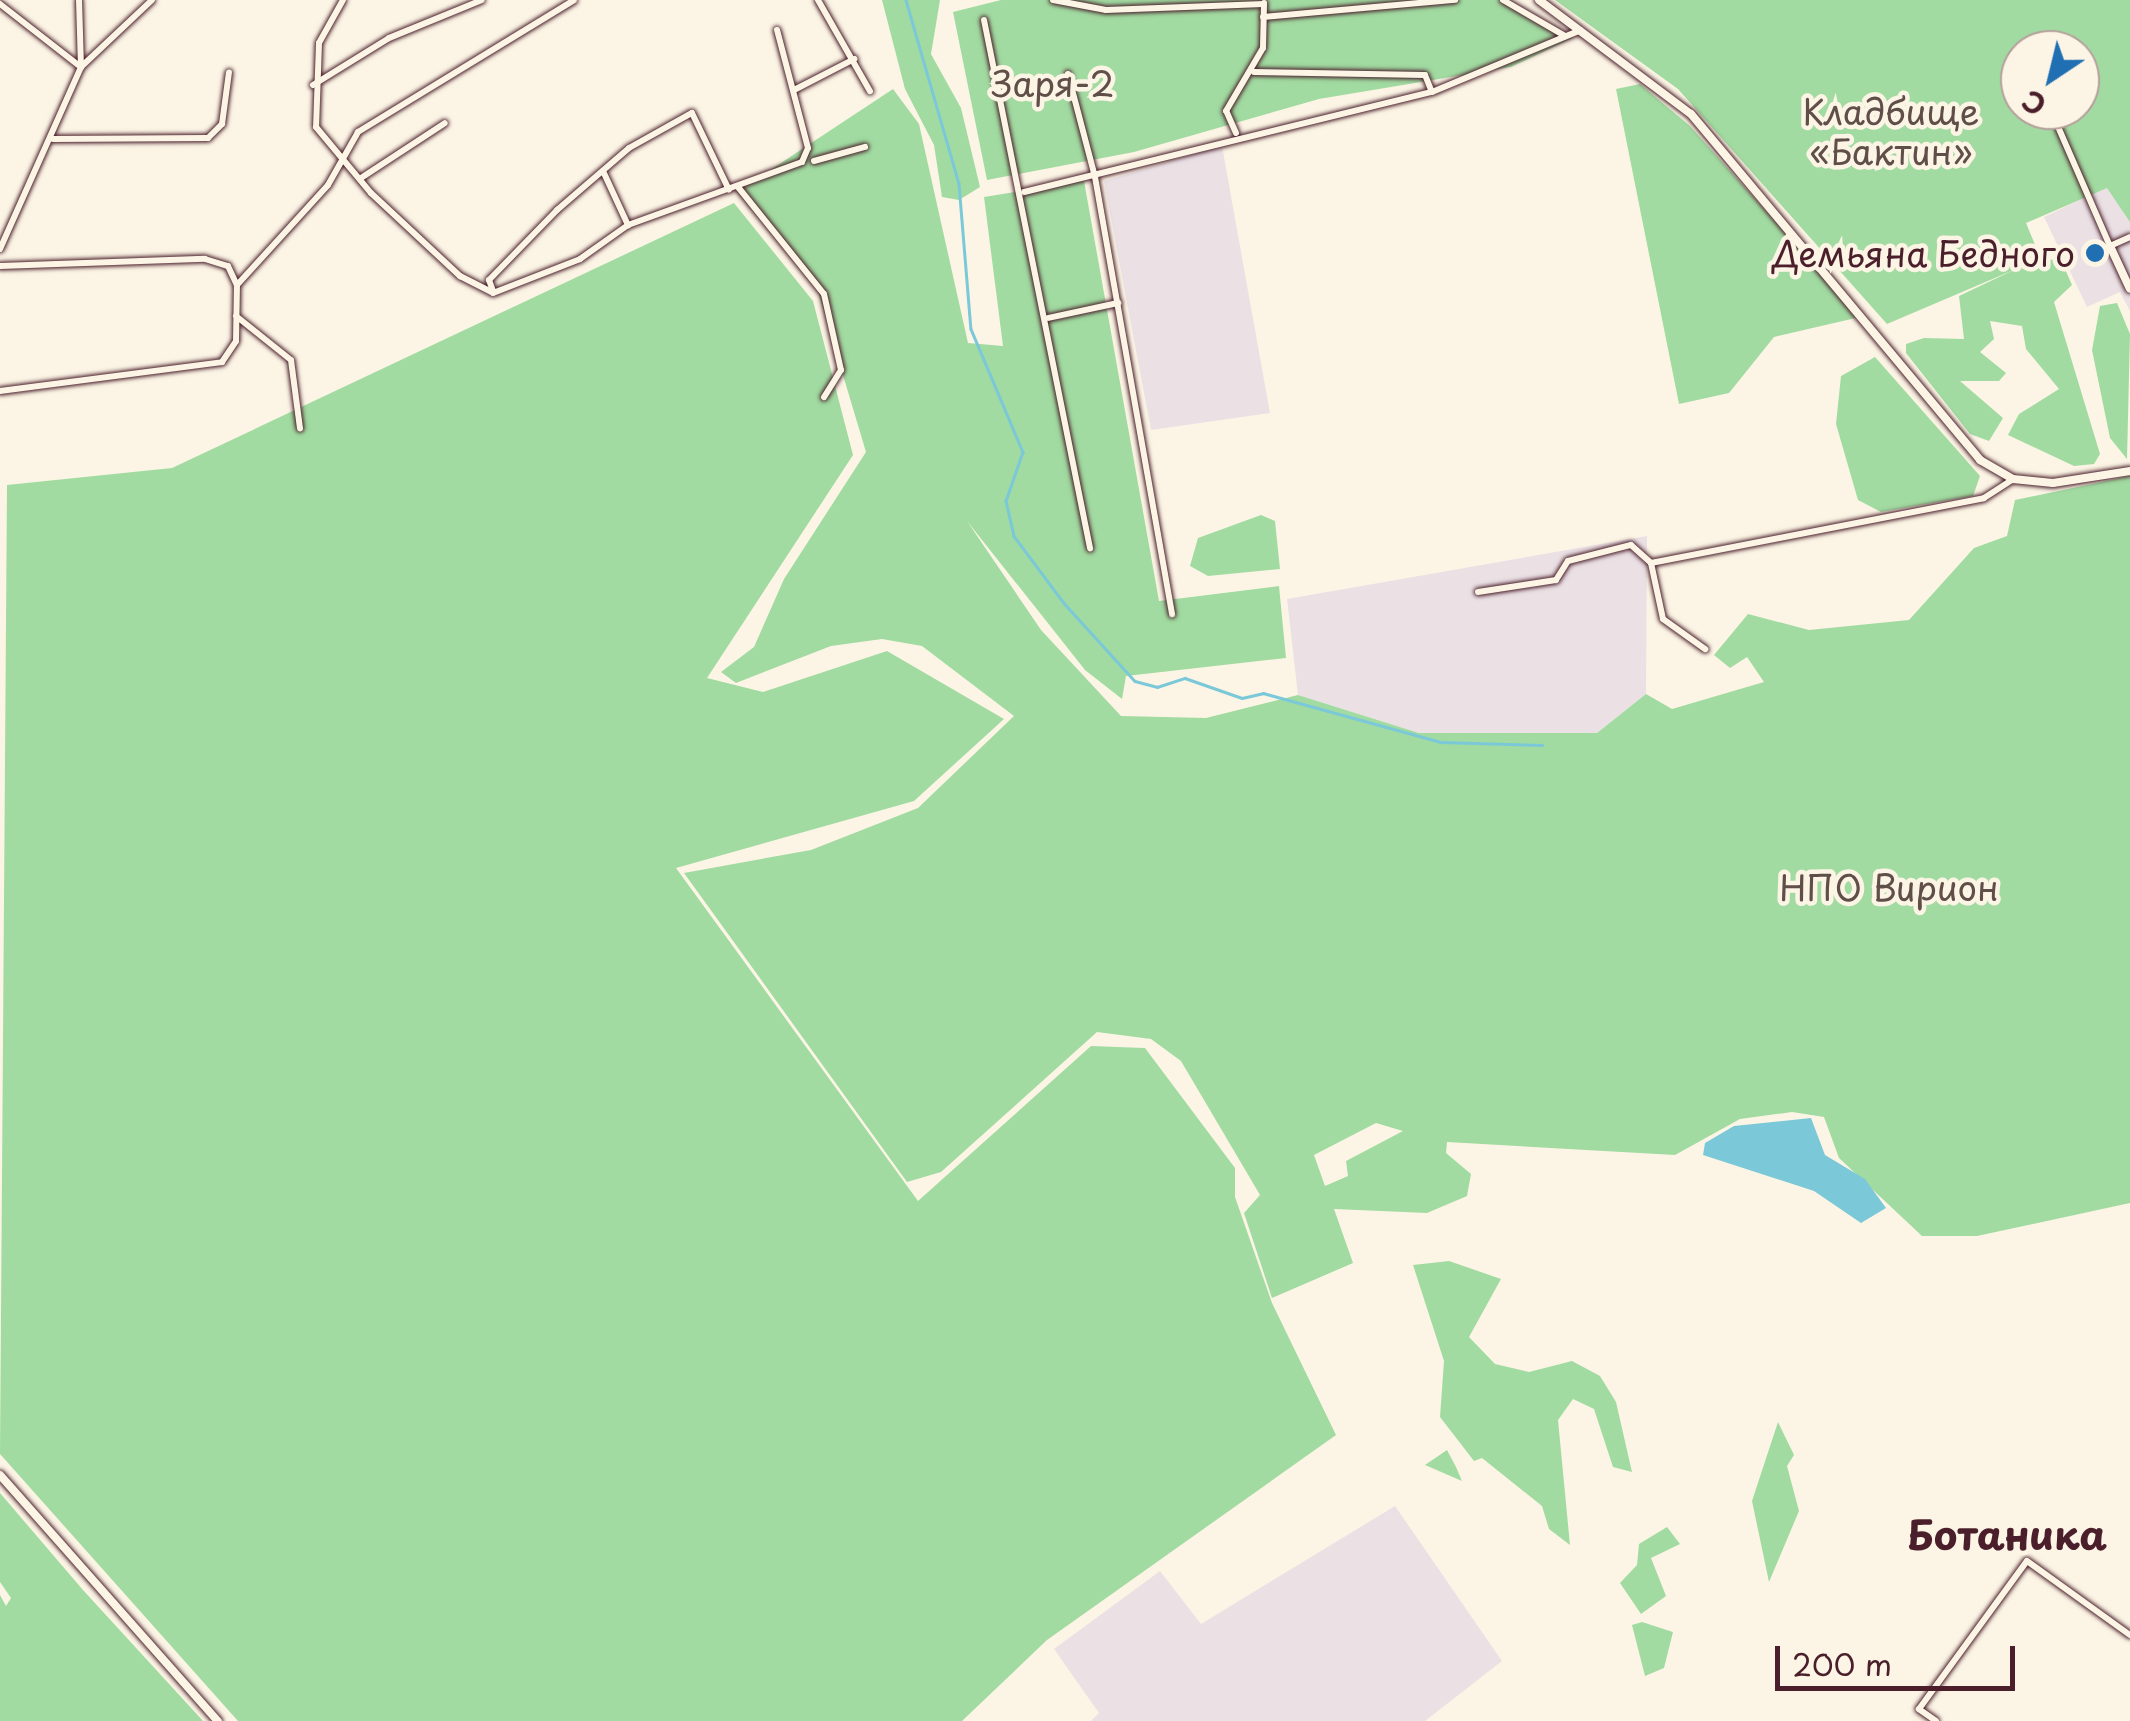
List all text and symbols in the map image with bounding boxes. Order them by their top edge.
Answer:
north arrow [2000,30,2100,130]
park label: Заря-2 [991,62,1115,104]
text: С [2013,80,2055,127]
park label: Кладбище «Бактин» [1803,90,1979,172]
place label: Демьяна Бедного [1771,232,2075,274]
marker: Демьяна Бедного [2084,242,2106,264]
park label: НПО Вирион [1780,866,1998,908]
district label: Ботаника [1907,1510,2107,1558]
scale bar [1780,1626,2020,1688]
text: 200 m [1792,1641,1892,1686]

